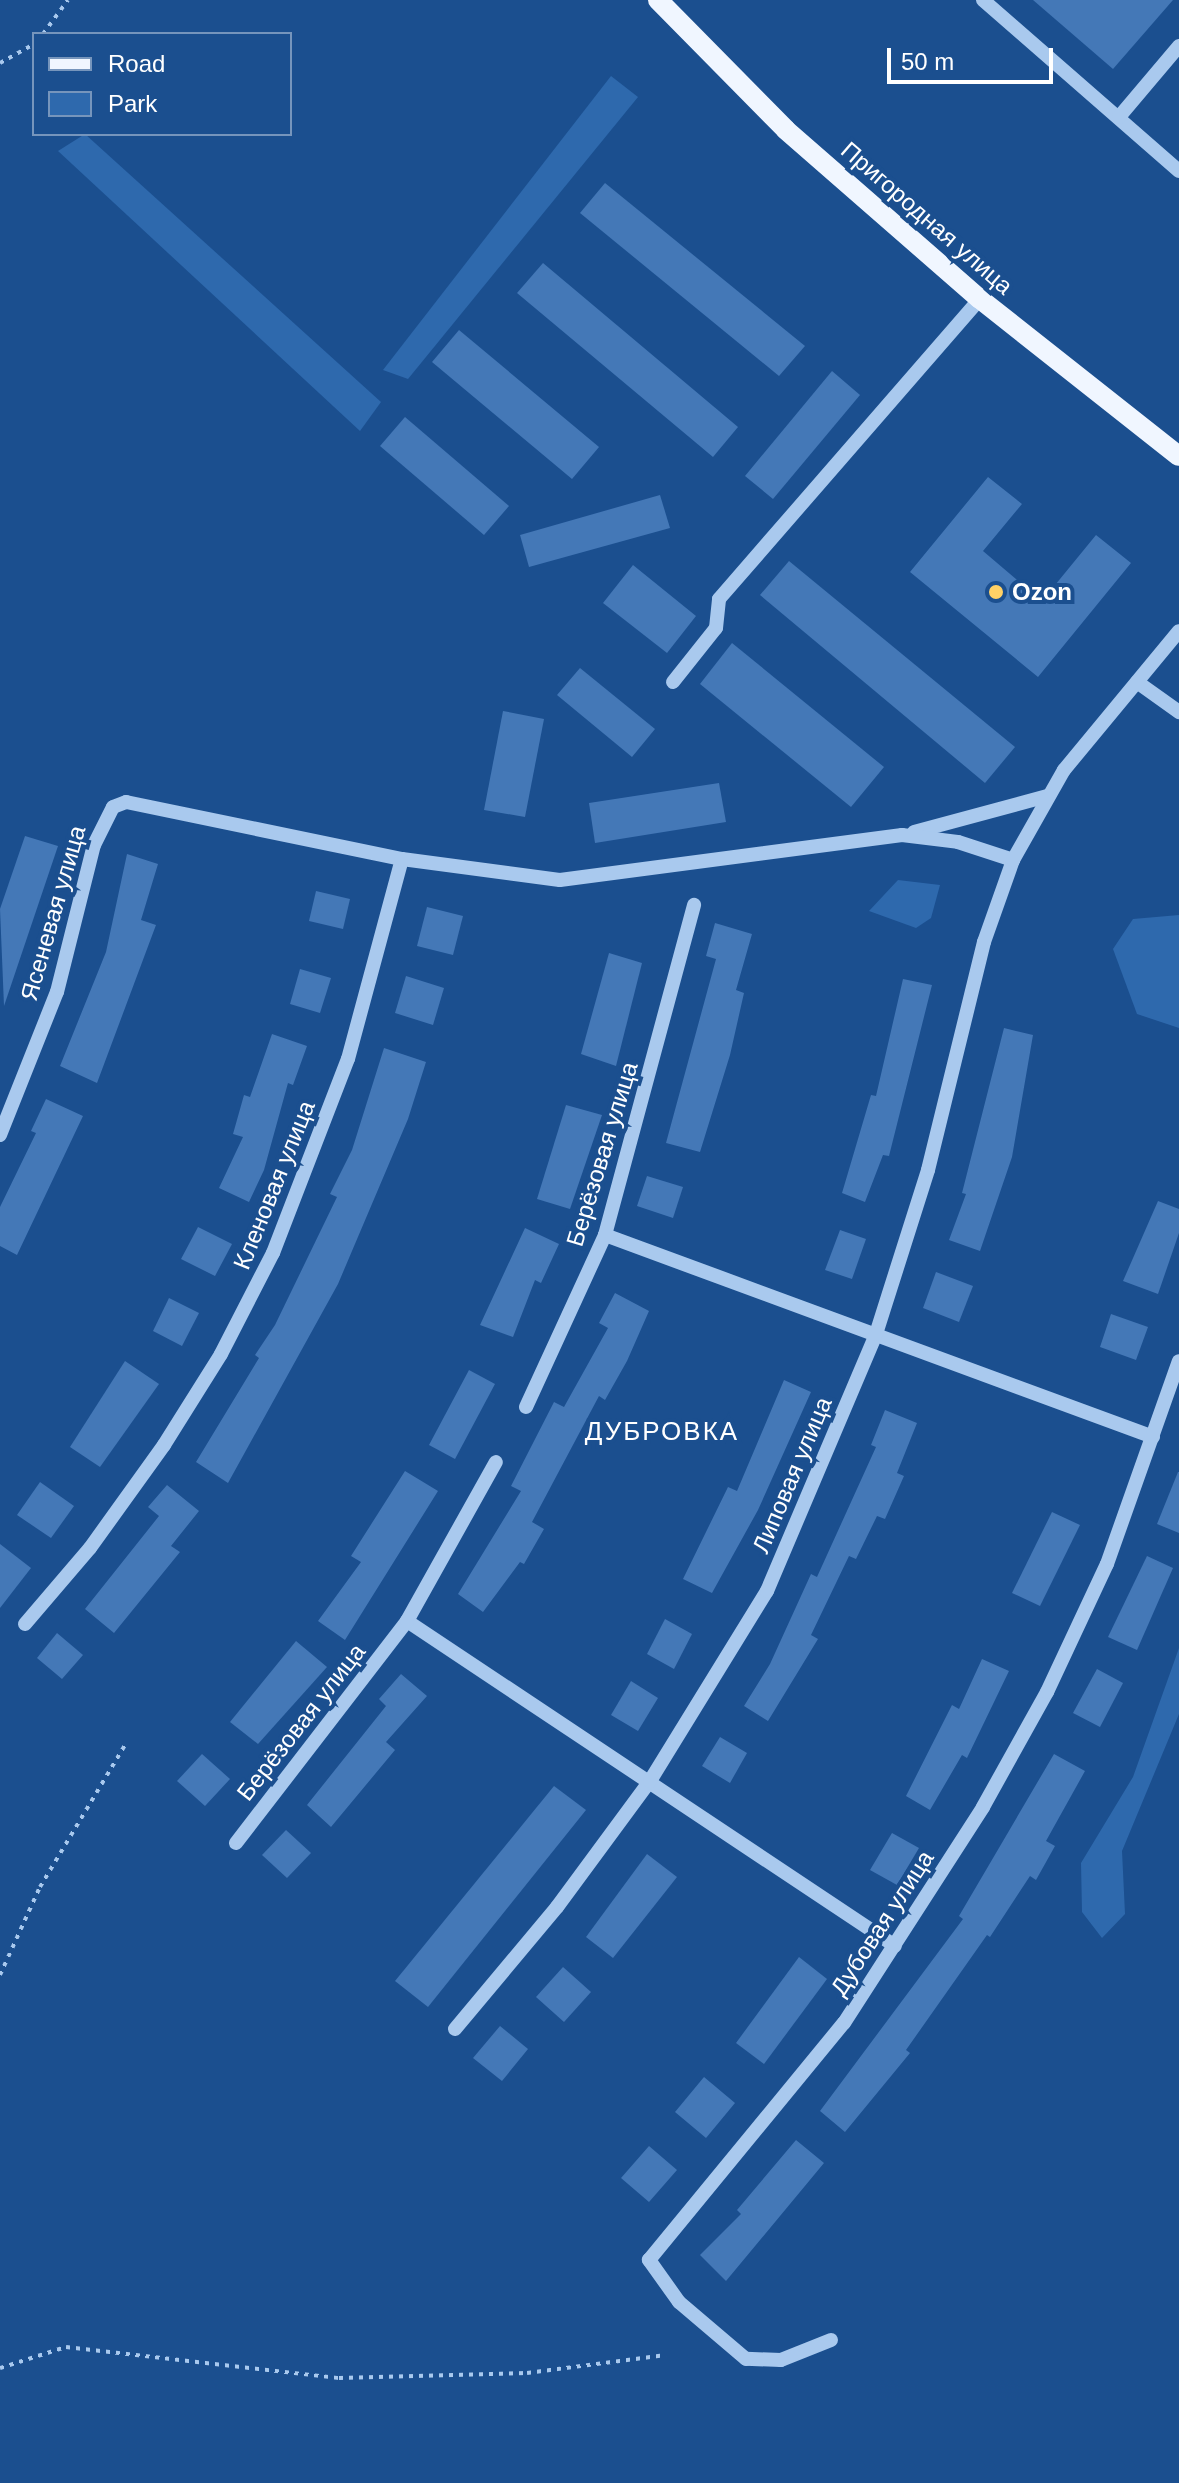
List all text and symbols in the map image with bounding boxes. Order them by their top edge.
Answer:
legend [32,32,292,136]
scale bar [891,32,1057,82]
text: 50 m [901,48,954,75]
text: Road [108,50,165,77]
text: Park [108,90,157,117]
street label: Пригородная улица [835,136,1019,300]
place label: Ozon [1012,578,1072,606]
marker: Ozon [987,583,1005,601]
street label: Ясеневая улица [14,822,92,1004]
street label: Берёзовая улица [560,1058,644,1250]
street label: Кленовая улица [227,1096,321,1274]
street label: Липовая улица [746,1393,838,1557]
district label: ДУБРОВКА [585,1416,739,1448]
street label: Берёзовая улица [231,1638,371,1806]
street label: Дубовая улица [824,1845,940,2001]

